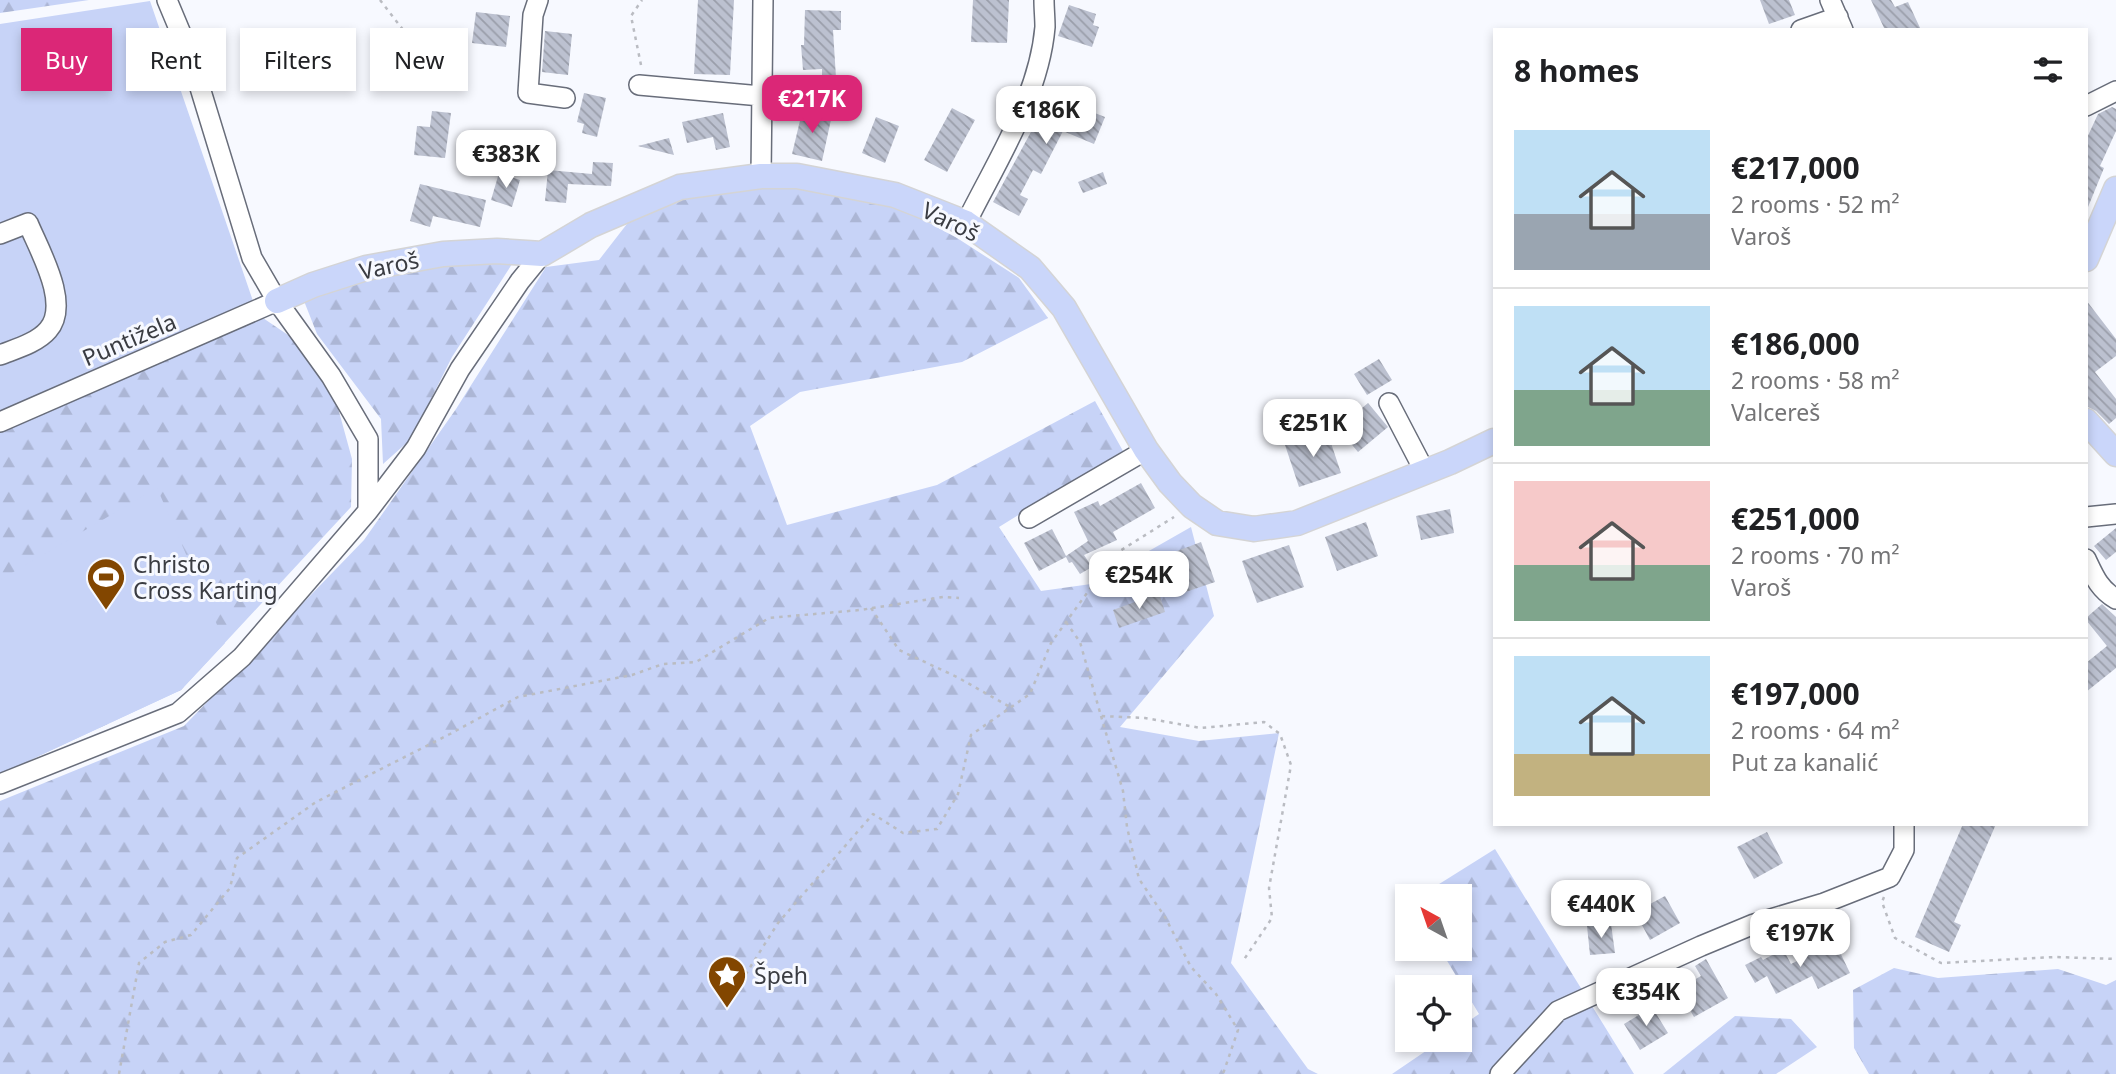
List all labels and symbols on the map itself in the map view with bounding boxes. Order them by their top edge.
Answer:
pin: €217K [763,76,861,135]
pin: €186K [997,86,1095,146]
pin: €383K [457,130,555,190]
street label: Varoš [917,193,985,249]
street label: Varoš [356,243,422,287]
street label: Puntižela [77,305,181,373]
pin: €251K [1264,400,1362,459]
place label: Christo Cross Karting [133,548,278,606]
pin: €254K [1090,552,1188,611]
sports icon: Christo Cross Karting [85,556,127,611]
pin: €440K [1552,880,1650,940]
north arrow [1395,884,1472,961]
pin: €197K [1751,909,1849,969]
place icon: Špeh [706,954,748,1009]
place label: Špeh [754,959,808,991]
pin: €354K [1597,968,1695,1028]

